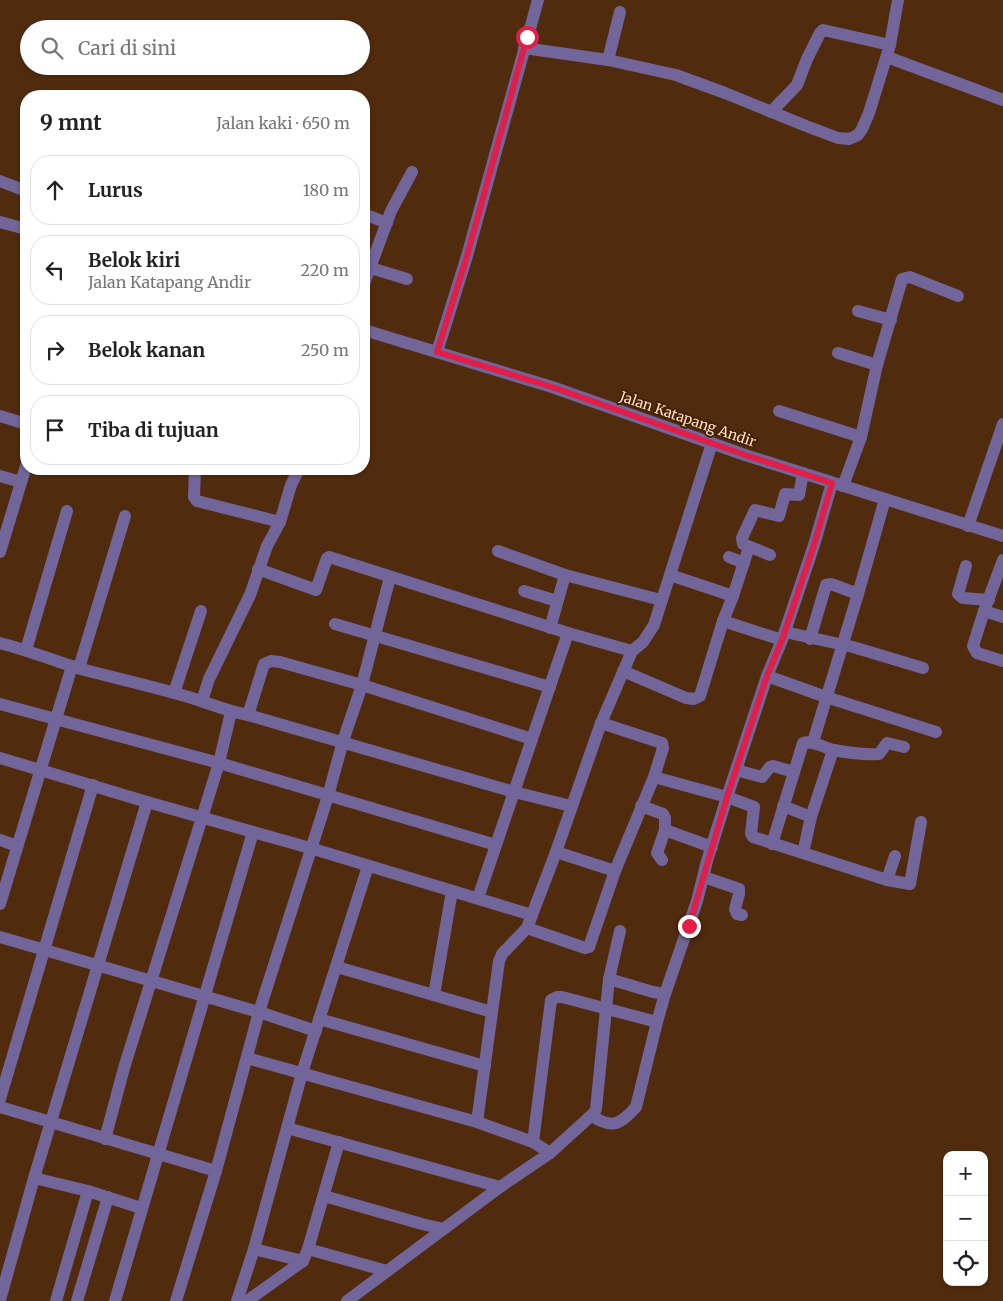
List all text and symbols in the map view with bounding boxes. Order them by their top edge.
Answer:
search box [20,20,370,75]
route start [516,26,539,49]
icon: search [38,34,66,62]
text: Cari di sini [78,36,176,60]
text: 9 mnt [40,109,102,136]
text: Jalan kaki · 650 m [216,113,350,133]
icon: ahead [41,176,69,204]
text: Lurus [88,178,143,202]
text: 180 m [303,180,349,200]
text: Belok kiri [88,248,180,272]
icon: left [41,256,69,284]
text: 220 m [301,260,349,280]
text: Jalan Katapang Andir [88,272,251,292]
icon: right [41,336,69,364]
text: Belok kanan [88,338,205,362]
text: 250 m [301,340,349,360]
street label: Jalan Katapang Andir [617,387,758,451]
icon: arrive [41,416,69,444]
text: Tiba di tujuan [88,418,219,442]
route end [678,915,701,938]
map controls [943,1151,988,1286]
button: + [943,1151,988,1196]
button: − [943,1196,988,1241]
button: locate [943,1241,988,1286]

